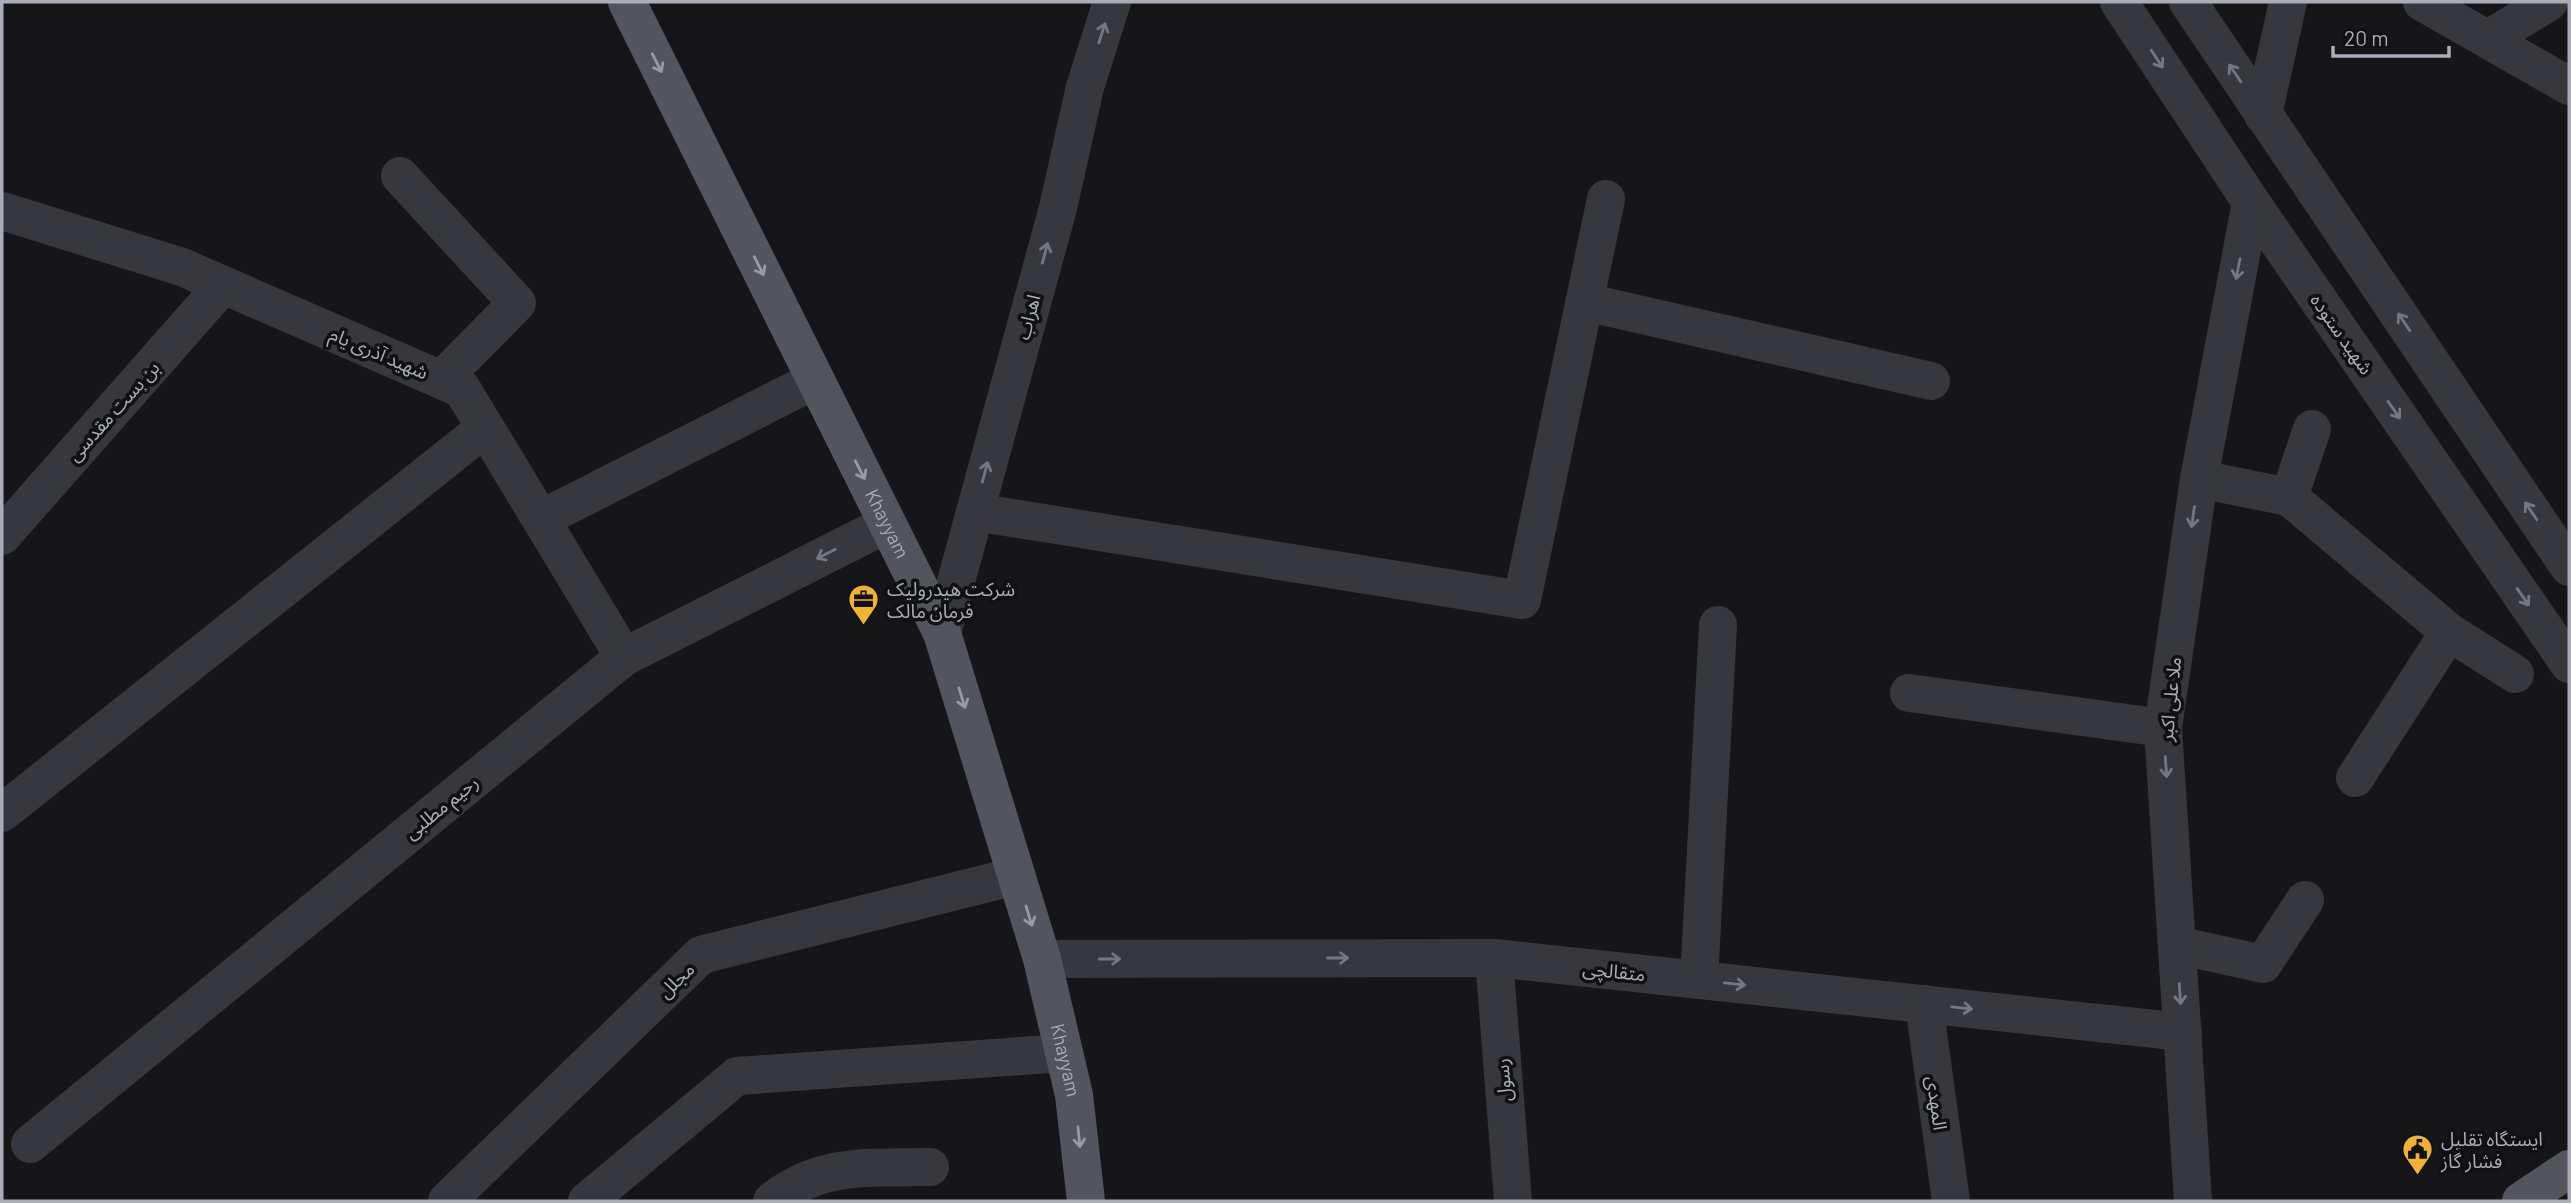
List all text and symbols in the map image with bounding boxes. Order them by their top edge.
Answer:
scale bar [2333,14,2448,58]
one-way arrow [1096,22,1109,44]
text: 20 m [2344,25,2389,50]
one-way arrow [2149,49,2164,68]
one-way arrow [651,52,665,73]
one-way arrow [2228,64,2242,83]
one-way arrow [1040,242,1053,264]
one-way arrow [752,255,766,276]
one-way arrow [2231,257,2245,280]
street label: شهید ستوده [2305,289,2379,379]
street label: اهراب [1010,292,1046,342]
one-way arrow [2396,313,2411,332]
street label: شهید آذری یام [325,322,432,387]
street label: بن بست مقدسی [62,356,164,466]
one-way arrow [2387,399,2401,419]
one-way arrow [854,459,868,480]
one-way arrow [980,462,993,484]
street label: Khayyam [861,485,915,562]
one-way arrow [2524,502,2538,521]
one-way arrow [2187,505,2200,528]
one-way arrow [816,548,837,562]
place label: شرکت هیدرولیک فرمان مالک [887,577,1015,623]
office icon: شرکت هیدرولیک فرمان مالک [847,583,881,627]
one-way arrow [2516,587,2530,606]
street label: ملا علی اکبر [2154,656,2186,743]
one-way arrow [956,687,969,709]
one-way arrow [2159,755,2172,778]
street label: رحیم مطلبی [399,770,485,847]
one-way arrow [1023,904,1036,926]
one-way arrow [1326,951,1349,965]
one-way arrow [1098,952,1121,966]
street label: متقالچی [1581,956,1647,987]
street label: مجلل [653,957,699,1003]
one-way arrow [1723,978,1746,991]
one-way arrow [2174,982,2187,1005]
one-way arrow [1950,1002,1972,1015]
street label: Khayyam [1047,1021,1086,1099]
street label: رسول [1489,1057,1517,1103]
street label: المهدی [1922,1074,1953,1132]
one-way arrow [1072,1125,1085,1148]
place label: ایستگاه تقلیل فشار گاز [2440,1127,2543,1173]
public building icon: ایستگاه تقلیل فشار گاز [2401,1133,2435,1177]

